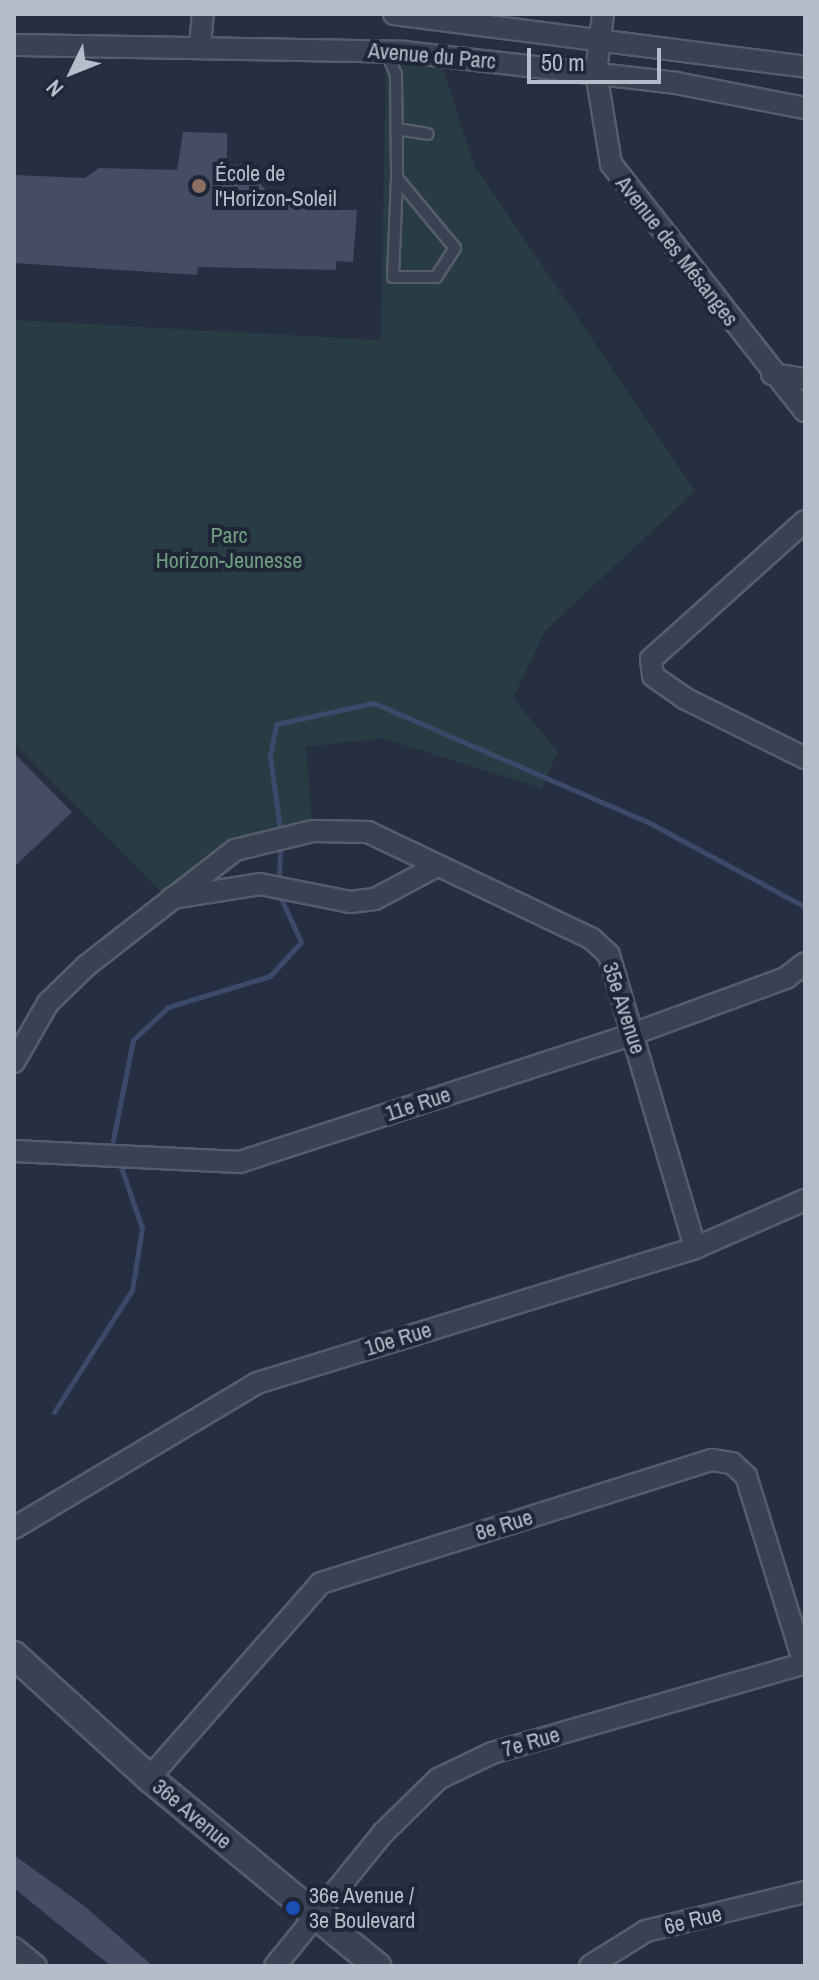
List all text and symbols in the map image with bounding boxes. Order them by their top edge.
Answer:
north arrow [32,32,112,112]
scale bar [531,32,665,82]
street label: Avenue du Parc [367,37,497,75]
text: 50 m [541,46,585,78]
text: N [39,73,70,103]
place label: École de l'Horizon-Soleil [215,160,337,212]
street label: Avenue des Mésanges [610,171,744,331]
marker: École de l'Horizon-Soleil [190,177,208,195]
park label: Parc Horizon-Jeunesse [156,522,302,574]
street label: 35e Avenue [597,958,651,1058]
street label: 11e Rue [382,1081,454,1127]
street label: 10e Rue [362,1316,434,1362]
street label: 8e Rue [472,1504,536,1546]
street label: 7e Rue [499,1721,563,1763]
street label: 36e Avenue [147,1773,237,1855]
place label: 36e Avenue / 3e Boulevard [309,1882,415,1934]
marker: 36e Avenue / 3e Boulevard [284,1899,302,1917]
street label: 6e Rue [662,1900,724,1940]

